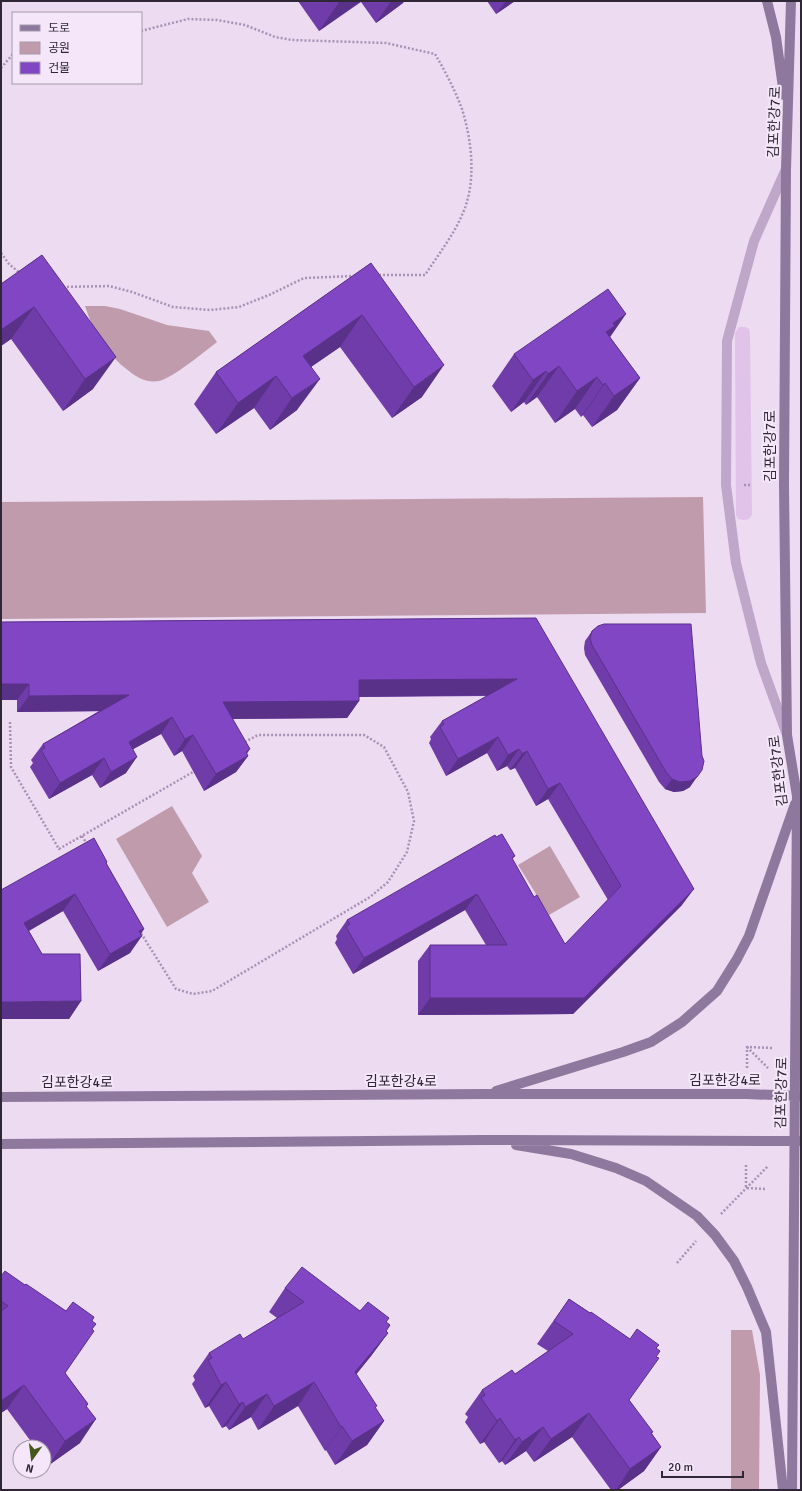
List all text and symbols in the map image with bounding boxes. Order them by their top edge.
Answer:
legend [12,12,142,84]
text: 도로 [48,21,70,36]
text: 공원 [48,41,70,56]
text: 건물 [48,61,70,76]
street label: 김포한강7로 [765,86,784,158]
street label: 김포한강7로 [762,410,779,482]
street label: 김포한강7로 [766,734,791,808]
street label: 김포한강7로 [772,1057,791,1129]
street label: 김포한강4로 [689,1072,761,1089]
street label: 김포한강4로 [365,1073,437,1090]
street label: 김포한강4로 [41,1074,113,1091]
north arrow [12,1439,52,1479]
scale bar [662,1453,743,1479]
text: 20 m [668,1460,693,1475]
text: N [24,1461,35,1475]

